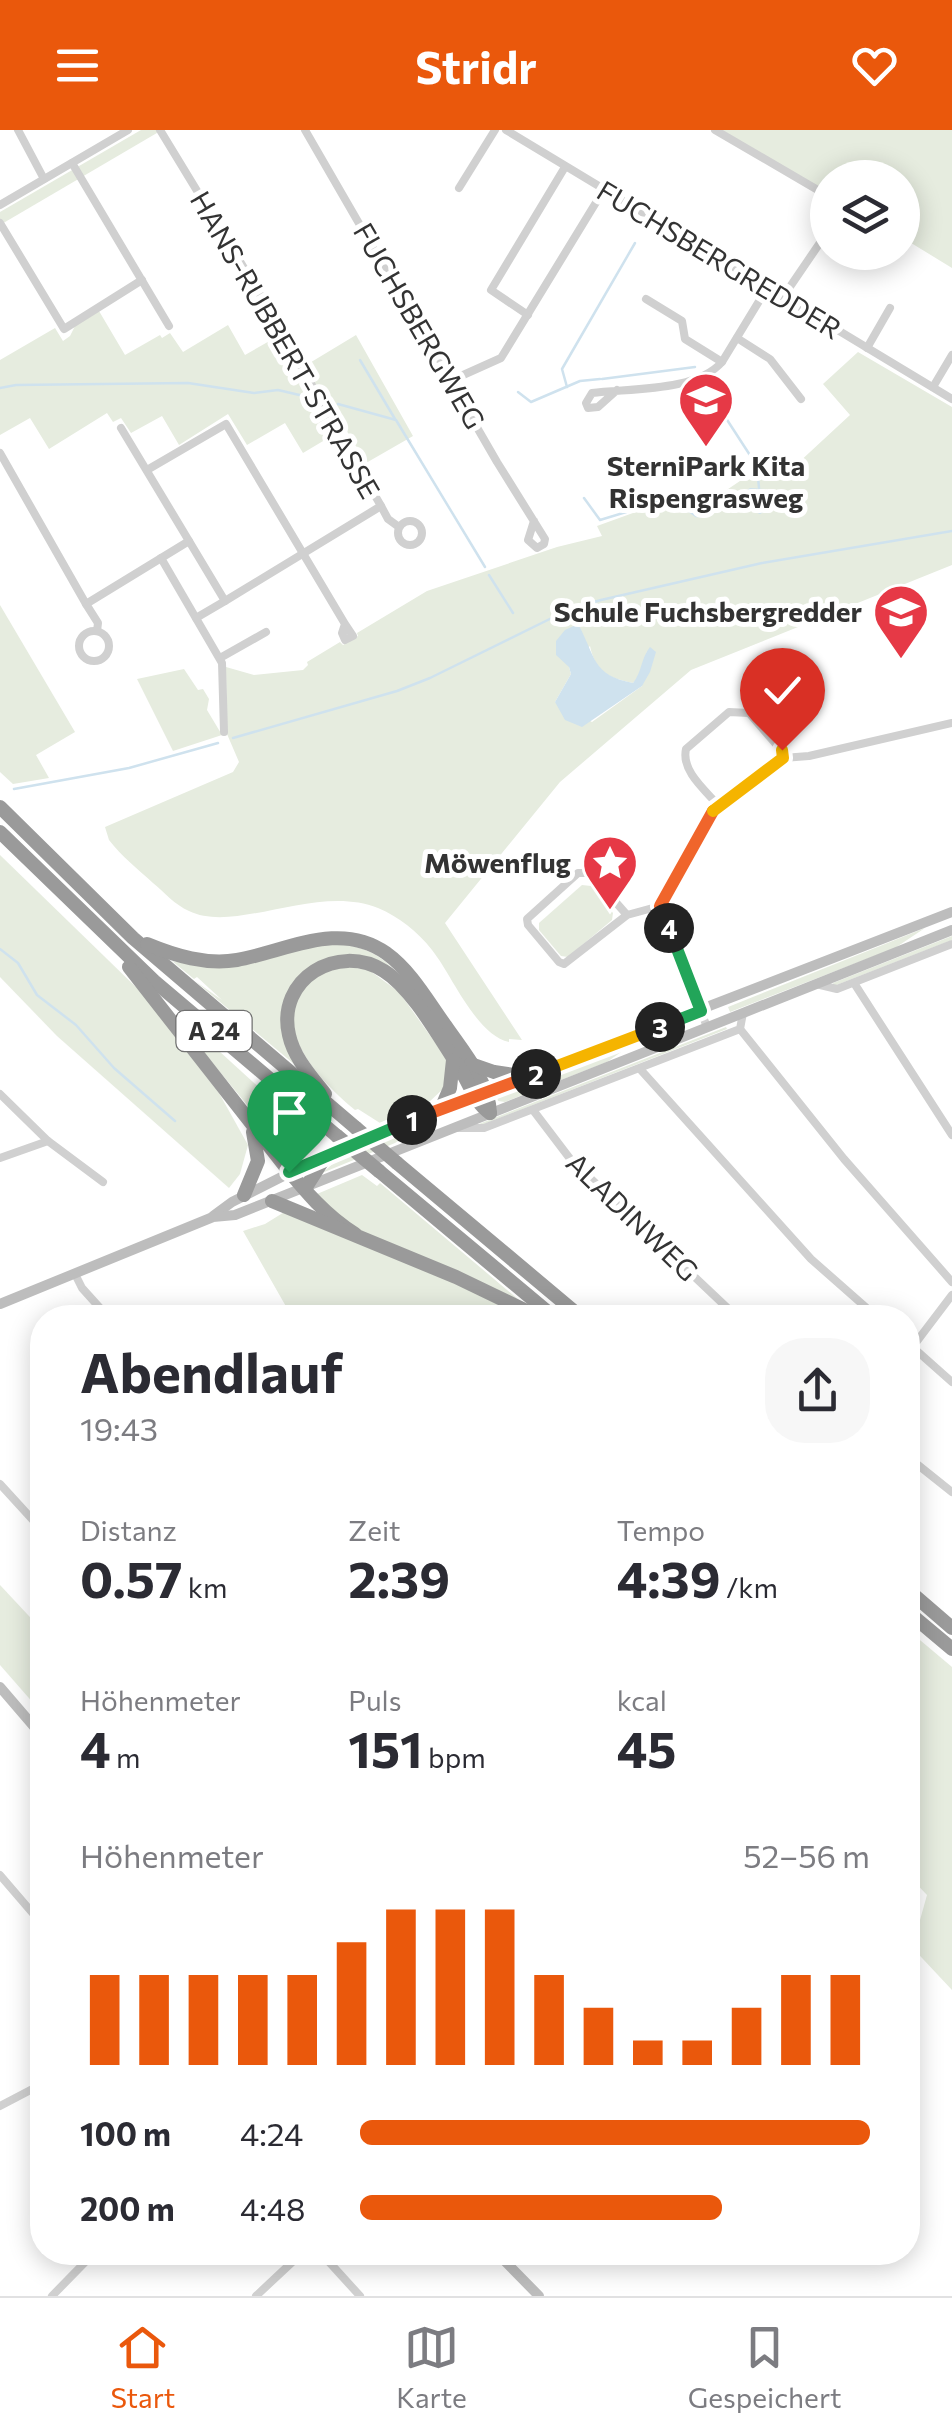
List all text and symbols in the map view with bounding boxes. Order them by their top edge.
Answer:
icon: menu [50,38,105,93]
text: Stridr [415,38,537,93]
icon: heart [847,38,902,93]
map controls [810,160,920,270]
button: layers [810,160,920,270]
street label: FUCHSBERGREDDER [591,173,848,345]
street label: HANS-RUBBERT-STRASSE [184,185,388,504]
street label: FUCHSBERGWEG [347,216,493,435]
school or university icon: SterniPark Kita Rispengrasweg [676,370,736,449]
place label: SterniPark Kita Rispengrasweg [607,448,805,514]
school or university icon: Schule Fuchsbergredder [871,582,931,661]
place label: Schule Fuchsbergredder [554,594,862,628]
pin [740,648,825,751]
icon: check [755,663,810,718]
place icon: Möwenflug [580,833,640,912]
place label: Möwenflug [424,845,571,879]
pin: 4 [644,903,694,953]
text: 4 [660,911,678,945]
pin: 3 [635,1002,685,1052]
text: 3 [652,1010,668,1044]
road number: A 24 [176,1011,252,1051]
pin: 2 [511,1049,561,1099]
text: 2 [528,1057,544,1091]
pin [247,1070,332,1173]
icon: arrive [262,1085,317,1140]
pin: 1 [387,1095,437,1145]
text: 1 [406,1103,418,1137]
street label: ALADINWEG [560,1145,706,1288]
text: Abendlauf [80,1337,343,1404]
button: share [765,1338,870,1443]
text: 19:43 [80,1408,158,1448]
text: Distanz [80,1513,177,1547]
text: Zeit [348,1513,401,1547]
text: Tempo [617,1513,705,1547]
text: 0.57 [80,1547,182,1608]
text: 2:39 [348,1547,450,1608]
text: 4:39 [617,1547,721,1608]
text: km [182,1570,227,1604]
text: /km [721,1570,778,1604]
text: Höhenmeter [80,1683,241,1717]
text: Puls [348,1683,401,1717]
text: kcal [617,1683,667,1717]
text: 4 [80,1717,111,1778]
text: 151 [348,1717,423,1778]
text: 45 [617,1717,676,1778]
text: m [111,1740,140,1774]
text: bpm [423,1740,486,1774]
text: Höhenmeter [80,1835,264,1875]
text: 52–56 m [743,1835,870,1875]
text: 100 m [80,2113,171,2153]
text: 4:24 [240,2113,303,2153]
text: 200 m [80,2188,175,2228]
text: 4:48 [240,2188,305,2228]
tab: Start [110,2320,175,2414]
tab: Karte [396,2320,467,2414]
tab: Gespeichert [688,2320,842,2414]

